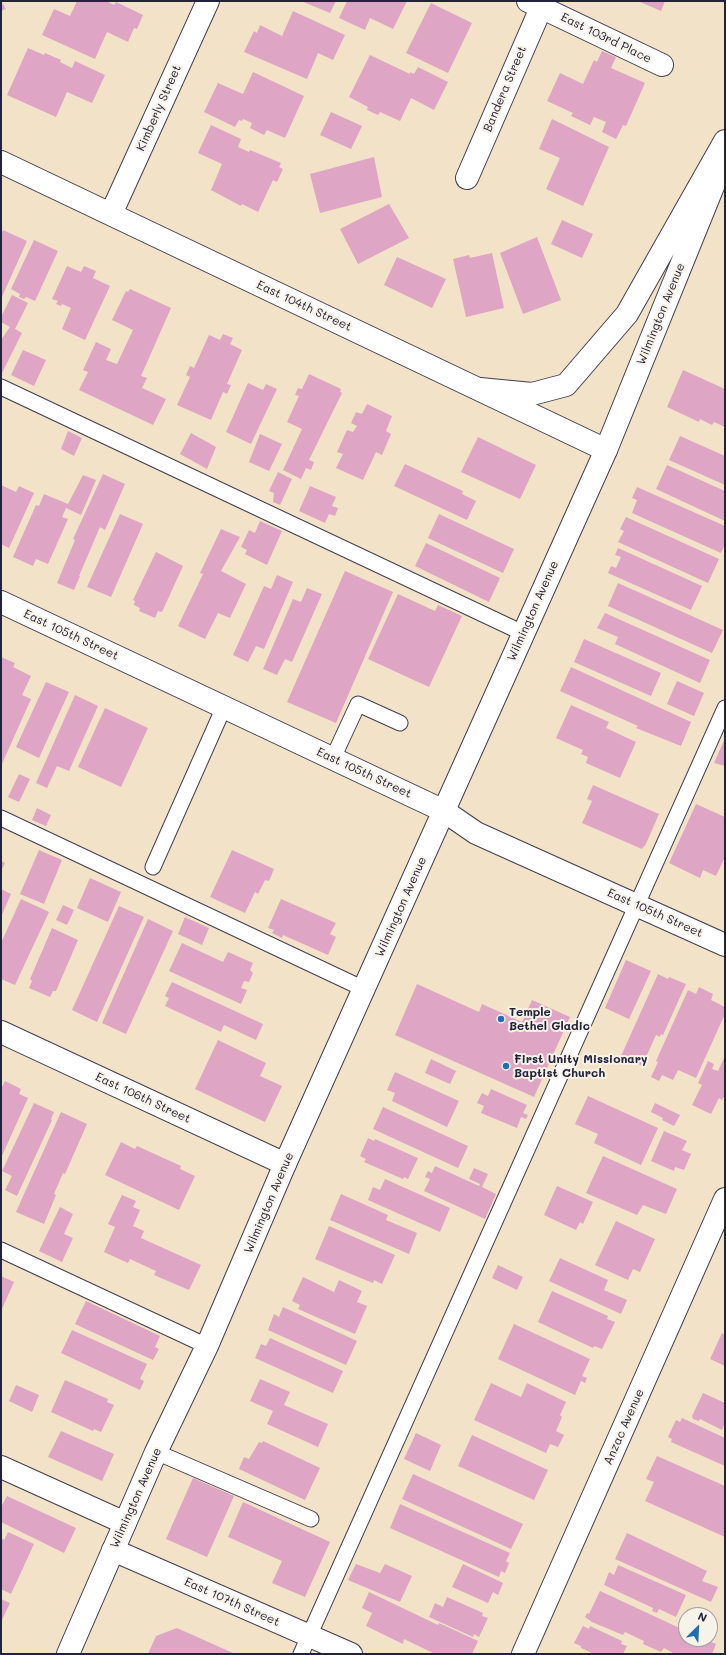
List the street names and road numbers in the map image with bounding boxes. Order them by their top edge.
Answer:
street label: East 103rd Place [558,10,654,66]
street label: Bandera Street [480,44,530,134]
street label: Kimberly Street [134,63,184,153]
street label: Wilmington Avenue [634,261,688,367]
street label: East 104th Street [254,278,354,334]
street label: Wilmington Avenue [504,559,562,663]
street label: East 105th Street [21,607,121,663]
street label: East 105th Street [314,745,414,801]
street label: Wilmington Avenue [372,855,430,959]
street label: East 105th Street [605,885,705,941]
street label: East 106th Street [93,1070,193,1126]
street label: Wilmington Avenue [241,1150,297,1256]
street label: Anzac Avenue [601,1387,647,1467]
street label: Wilmington Avenue [107,1446,165,1550]
street label: East 107th Street [182,1575,282,1629]

